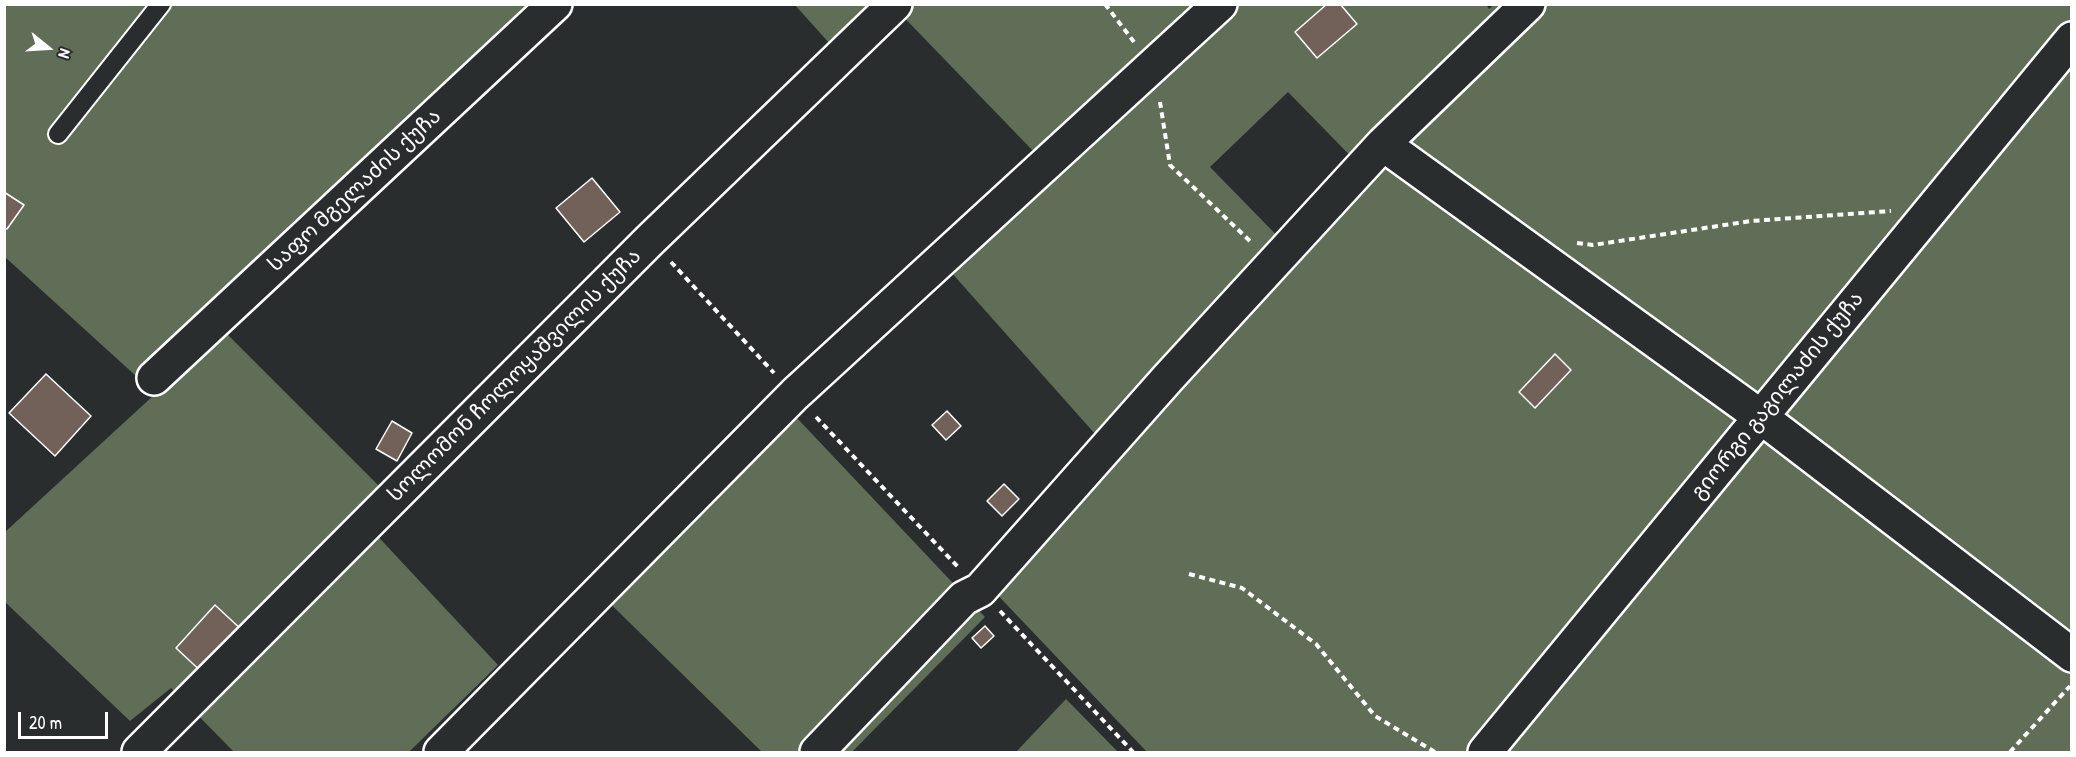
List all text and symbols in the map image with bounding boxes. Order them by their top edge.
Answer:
north arrow [18,18,78,78]
text: N [53,46,77,61]
street label: საფო მგელაძის ქუჩა [263,104,447,278]
street label: სოლომონ ჩოლოყაშვილის ქუჩა [383,244,647,508]
street label: გიორგი გაგილაძის ქუჩა [1686,287,1870,505]
scale bar [21,700,111,738]
text: 20 m [29,710,62,735]

